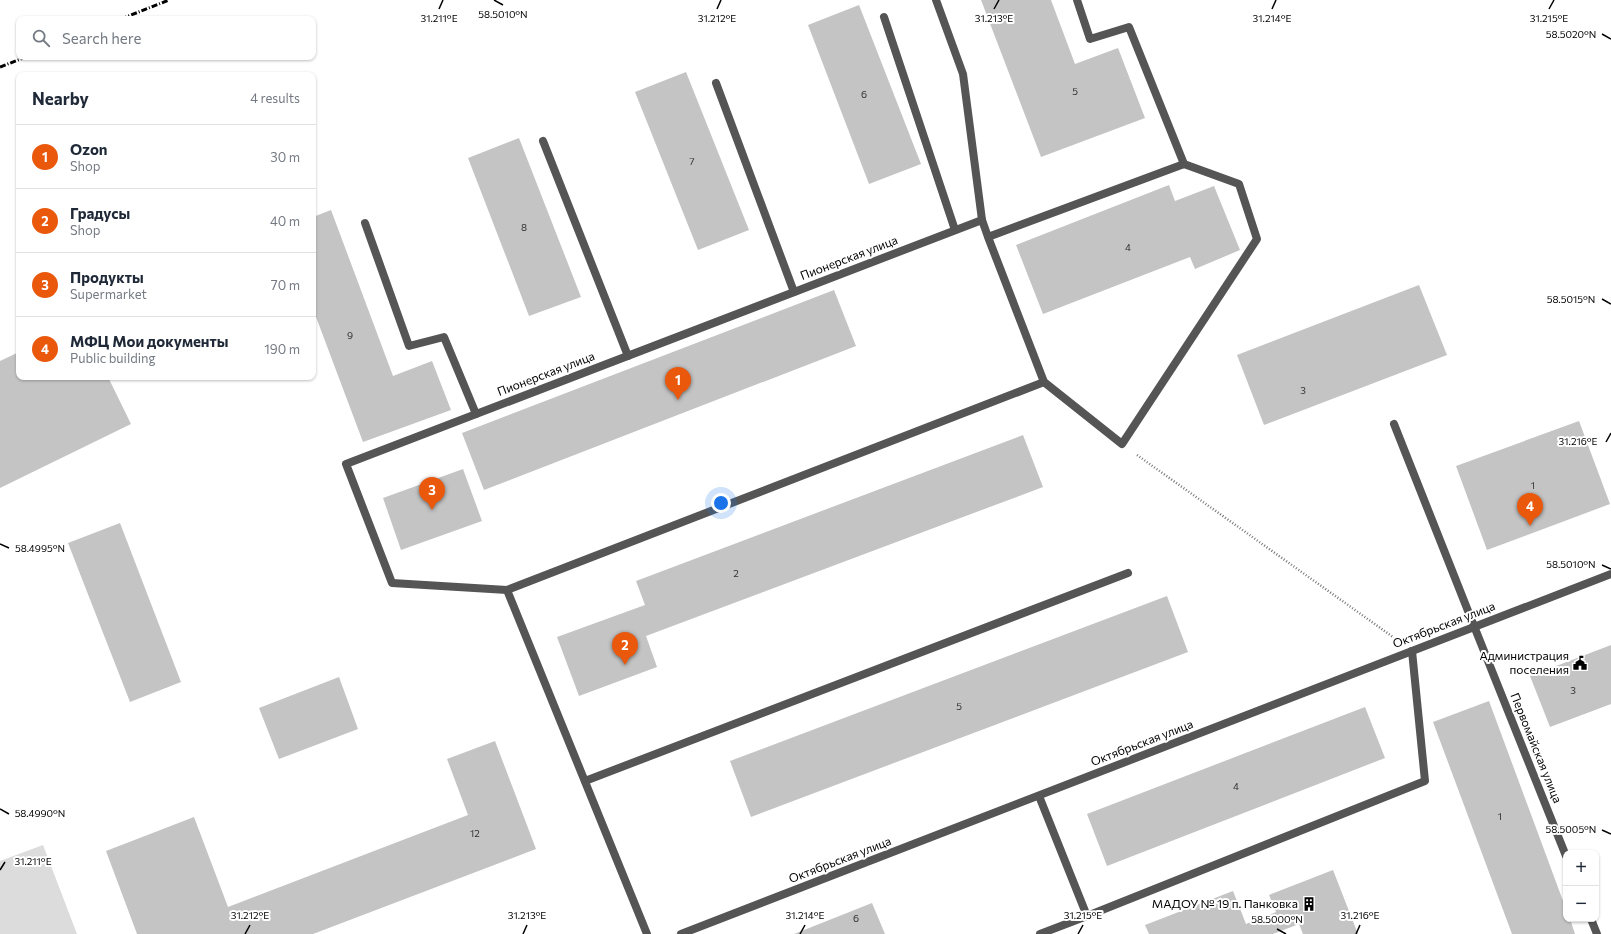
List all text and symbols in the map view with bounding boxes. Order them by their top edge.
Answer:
text: 58.5010°N [478,8,528,20]
text: 31.211°E [420,12,458,24]
text: 31.212°E [698,12,736,24]
text: 31.213°E [975,12,1013,24]
text: 31.214°E [1253,12,1291,24]
text: 31.215°E [1530,12,1568,24]
search box [16,16,316,60]
icon: search [30,27,52,49]
text: 58.5020°N [1546,28,1596,40]
text: Search here [62,29,141,47]
house number: 5 [1072,85,1078,97]
text: Nearby [32,88,89,109]
house number: 6 [861,88,867,100]
text: 4 results [250,90,300,106]
text: Ozon [70,140,108,158]
text: 1 [42,149,48,165]
text: 30 m [270,149,300,165]
house number: 7 [689,155,695,167]
text: Shop [70,158,101,174]
text: Градусы [70,204,130,222]
text: 2 [41,213,49,229]
text: 40 m [270,213,300,229]
house number: 8 [521,221,527,233]
text: Shop [70,222,101,238]
street label: Пионерская улица [798,232,899,282]
house number: 4 [1125,241,1131,253]
text: Продукты [70,268,144,286]
text: 3 [41,277,49,293]
text: 70 m [271,277,300,293]
text: Supermarket [70,286,147,302]
text: 58.5015°N [1547,293,1595,305]
house number: 9 [347,329,353,341]
text: МФЦ Мои документы [70,332,228,350]
text: 4 [41,341,49,357]
text: 190 m [264,341,300,357]
street label: Пионерская улица [495,348,596,398]
text: Public building [70,350,156,366]
pin: 1 [665,367,691,400]
house number: 3 [1300,384,1306,396]
text: 31.216°E [1559,435,1597,447]
pin: 3 [419,477,445,510]
house number: 1 [1531,479,1535,491]
your location [711,493,731,513]
pin: 4 [1517,493,1543,526]
text: 58.4995°N [15,542,65,554]
text: 58.5010°N [1546,558,1596,570]
house number: 2 [733,567,739,579]
street label: Октябрьская улица [1390,598,1497,650]
pin: 2 [612,632,638,665]
place label: Администрация поселения [1480,648,1569,676]
public building icon: Администрация поселения [1572,655,1588,671]
house number: 3 [1570,684,1576,696]
street label: Первомайская улица [1508,691,1565,805]
house number: 5 [956,700,962,712]
street label: Октябрьская улица [1088,716,1195,768]
house number: 4 [1233,780,1239,792]
text: 58.4990°N [15,807,65,819]
house number: 1 [1498,810,1502,822]
text: 58.5005°N [1546,823,1596,835]
house number: 12 [470,827,480,839]
street label: Октябрьская улица [786,833,893,885]
map controls [1563,850,1599,922]
button: + [1563,850,1599,886]
text: 31.211°E [14,855,52,867]
button: − [1563,886,1599,922]
place label: МАДОУ № 19 п. Панковка [1152,896,1298,910]
building icon: МАДОУ № 19 п. Панковка [1301,896,1317,912]
text: 31.212°E [231,909,269,921]
text: 31.213°E [508,909,546,921]
text: 31.214°E [786,909,824,921]
text: 31.215°E [1064,909,1102,921]
text: 31.216°E [1341,909,1379,921]
house number: 6 [853,912,859,924]
text: 58.5000°N [1251,913,1303,925]

